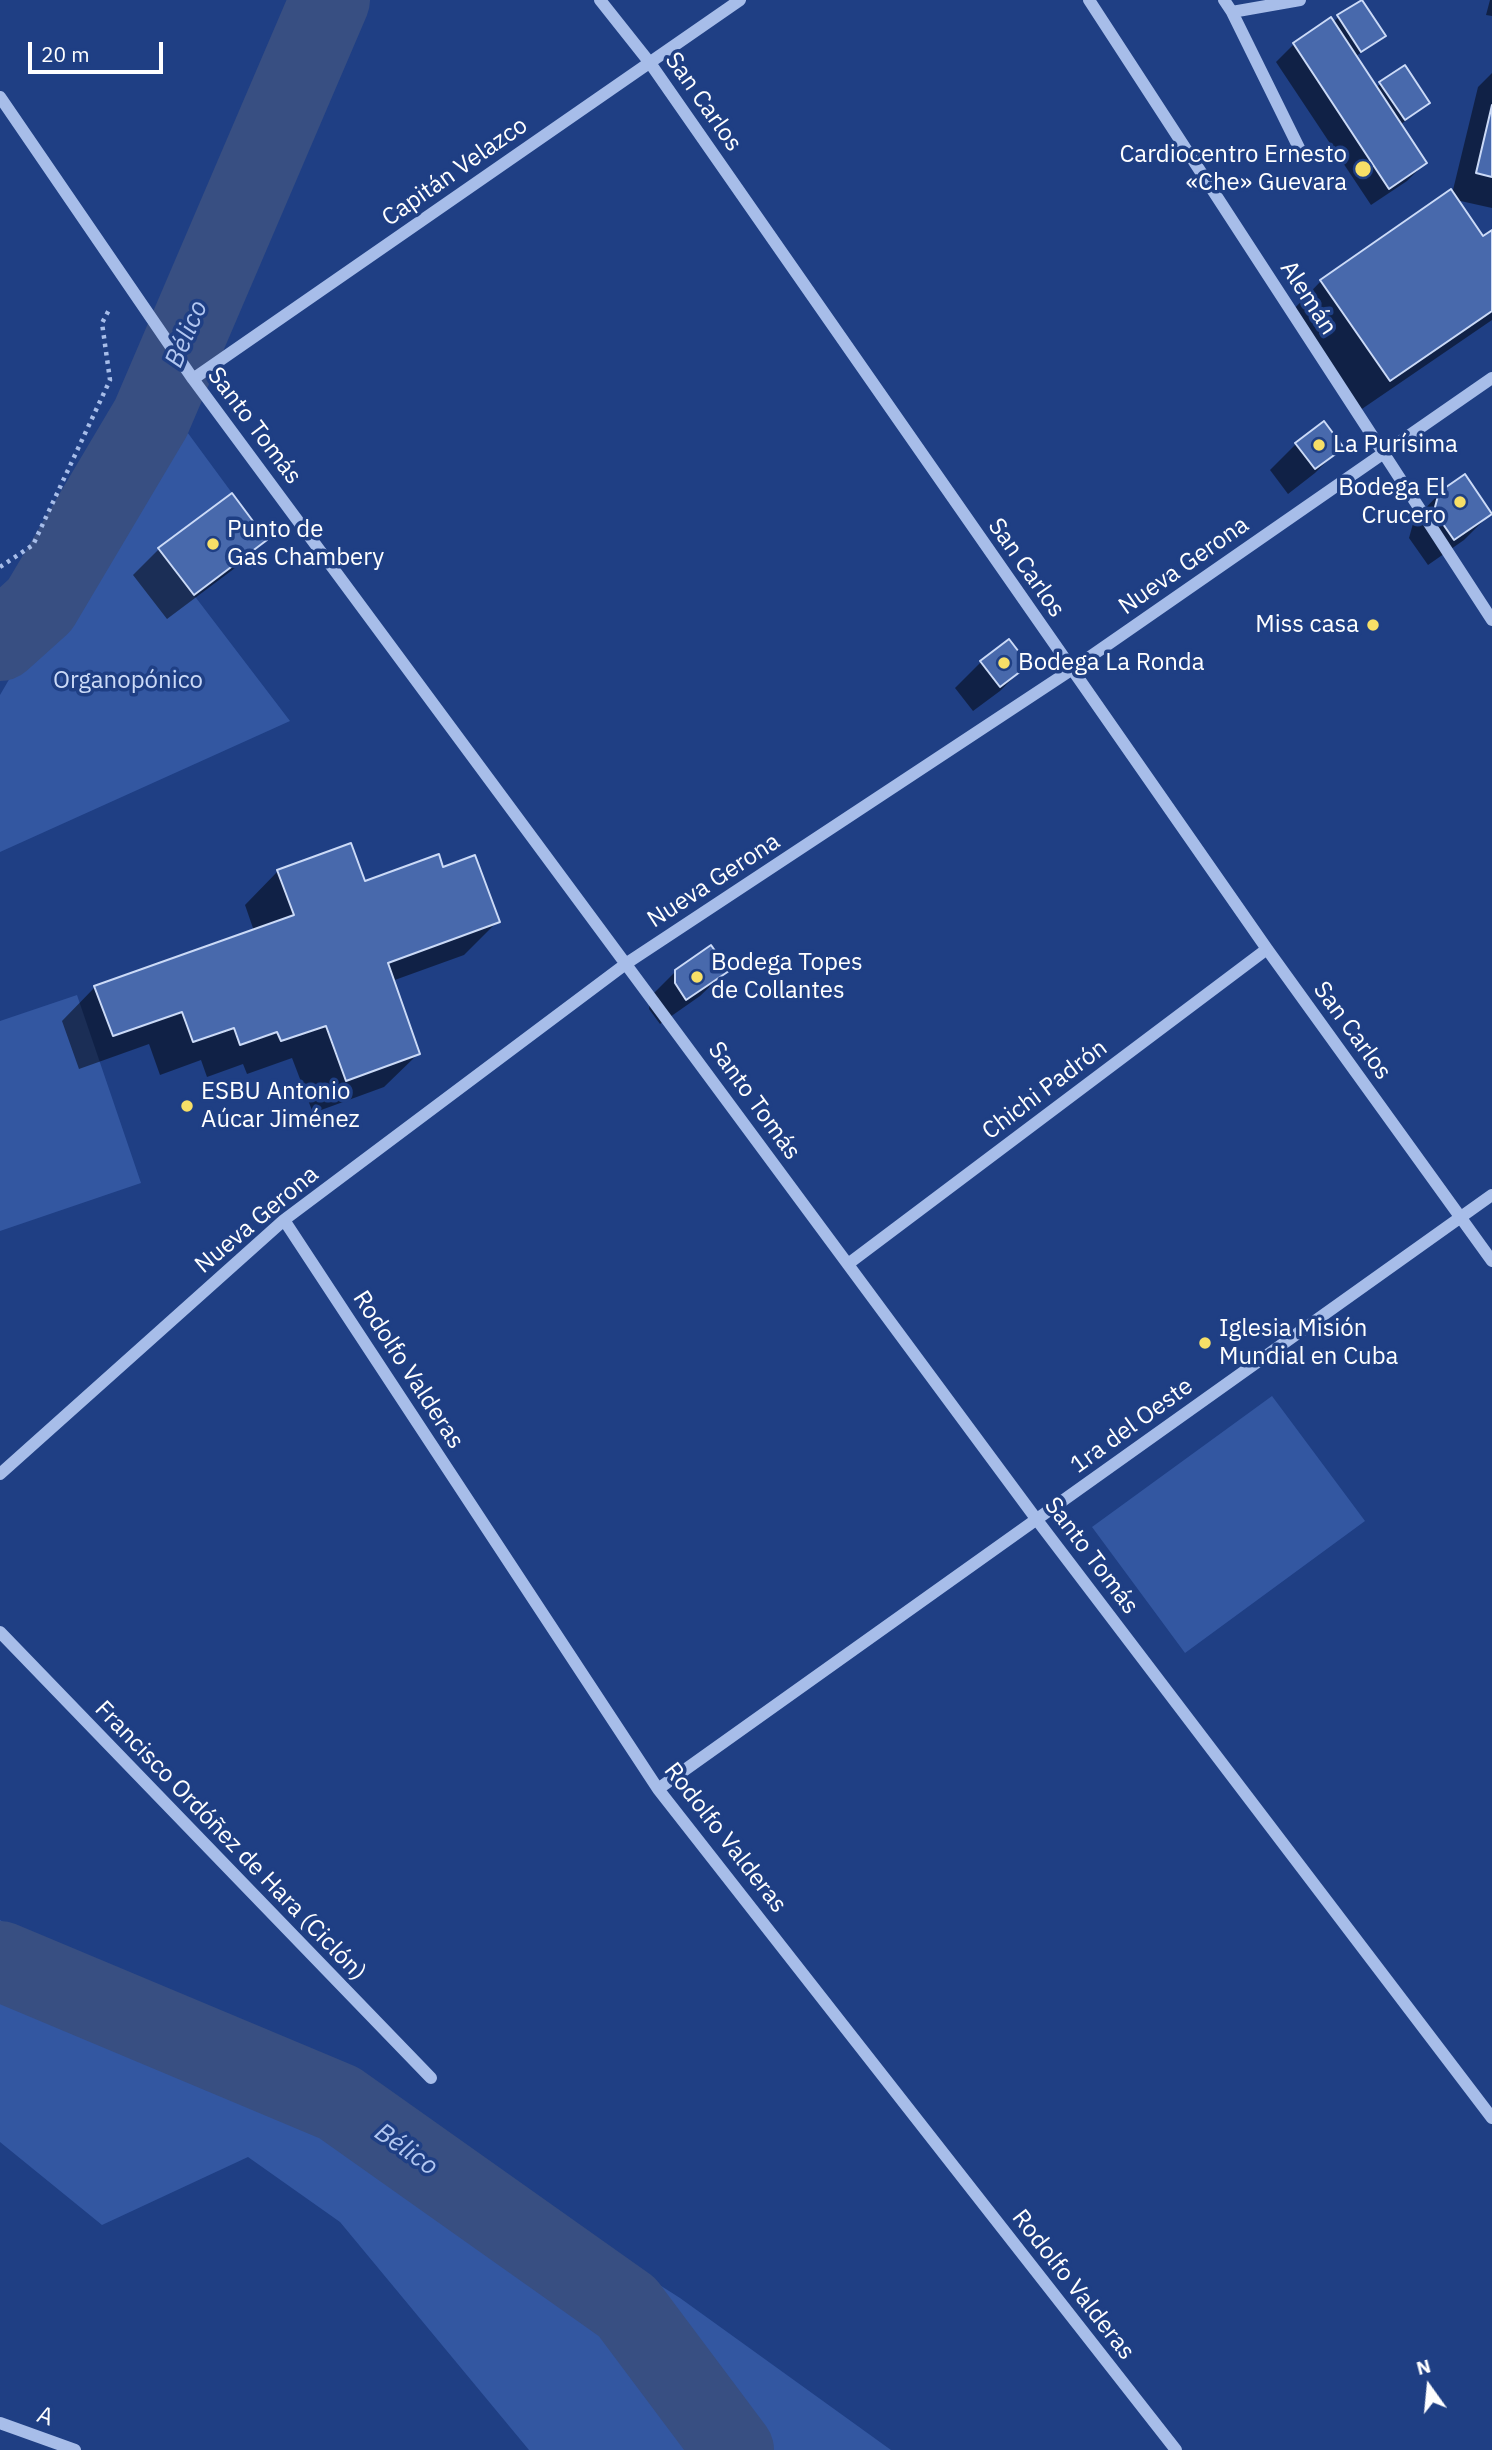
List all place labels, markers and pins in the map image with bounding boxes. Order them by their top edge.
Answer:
place label: Cardiocentro Ernesto «Che» Guevara [1119,141,1347,197]
marker: Cardiocentro Ernesto «Che» Guevara [1353,159,1373,179]
place label: La Purísima [1333,431,1458,459]
marker: La Purísima [1311,437,1327,453]
place label: Bodega El Crucero [1338,474,1446,530]
marker: Bodega El Crucero [1452,494,1468,510]
place label: Punto de Gas Chambery [227,516,384,572]
marker: Punto de Gas Chambery [205,536,221,552]
place label: Miss casa [1255,611,1359,639]
marker: Miss casa [1365,617,1381,633]
place label: Bodega La Ronda [1018,649,1205,677]
marker: Bodega La Ronda [996,655,1012,671]
place label: Bodega Topes de Collantes [711,949,863,1005]
marker: Bodega Topes de Collantes [689,969,705,985]
place label: ESBU Antonio Aúcar Jiménez [201,1078,360,1134]
marker: ESBU Antonio Aúcar Jiménez [179,1098,195,1114]
place label: Iglesia Misión Mundial en Cuba [1219,1315,1398,1371]
marker: Iglesia Misión Mundial en Cuba [1197,1335,1213,1351]

